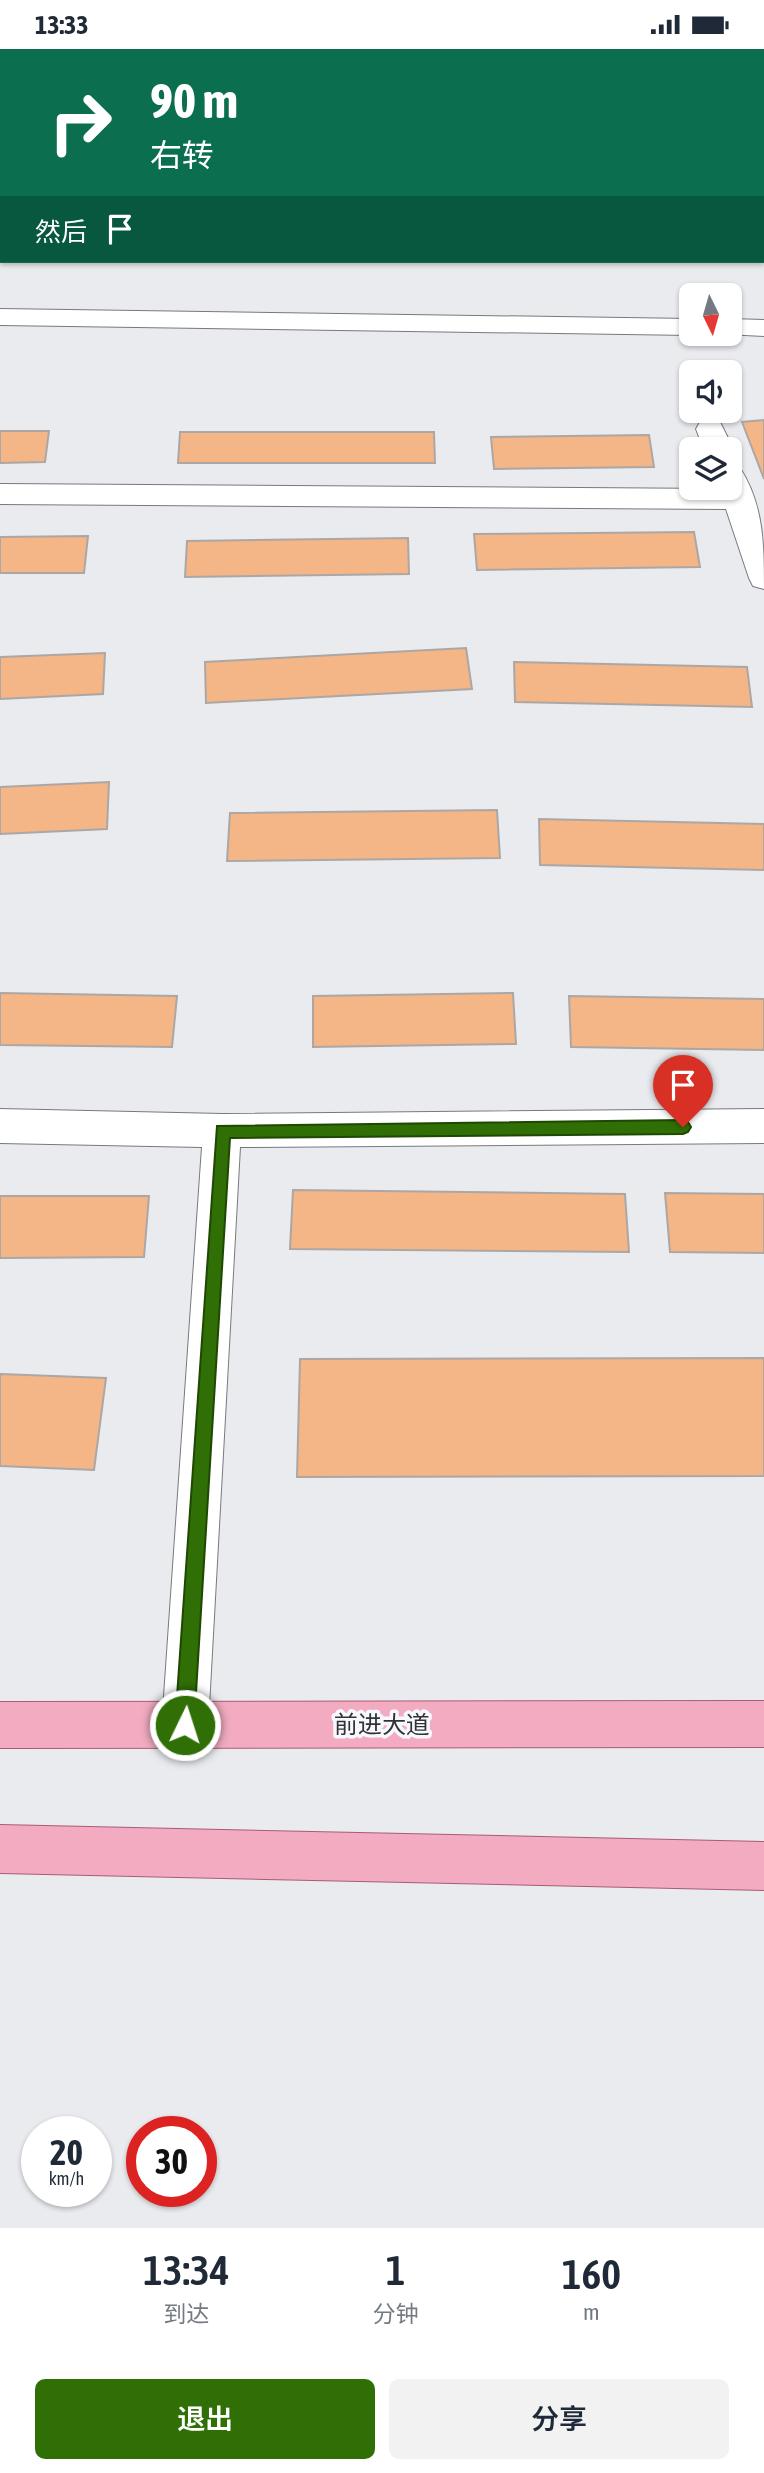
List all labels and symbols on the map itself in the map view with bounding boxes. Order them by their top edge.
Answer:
north arrow [679,283,742,347]
pin [653,1055,713,1127]
position arrow [148,1688,222,1762]
street label: 前进大道 [334,1711,430,1738]
speed limit sign: 30 [126,2116,217,2207]

